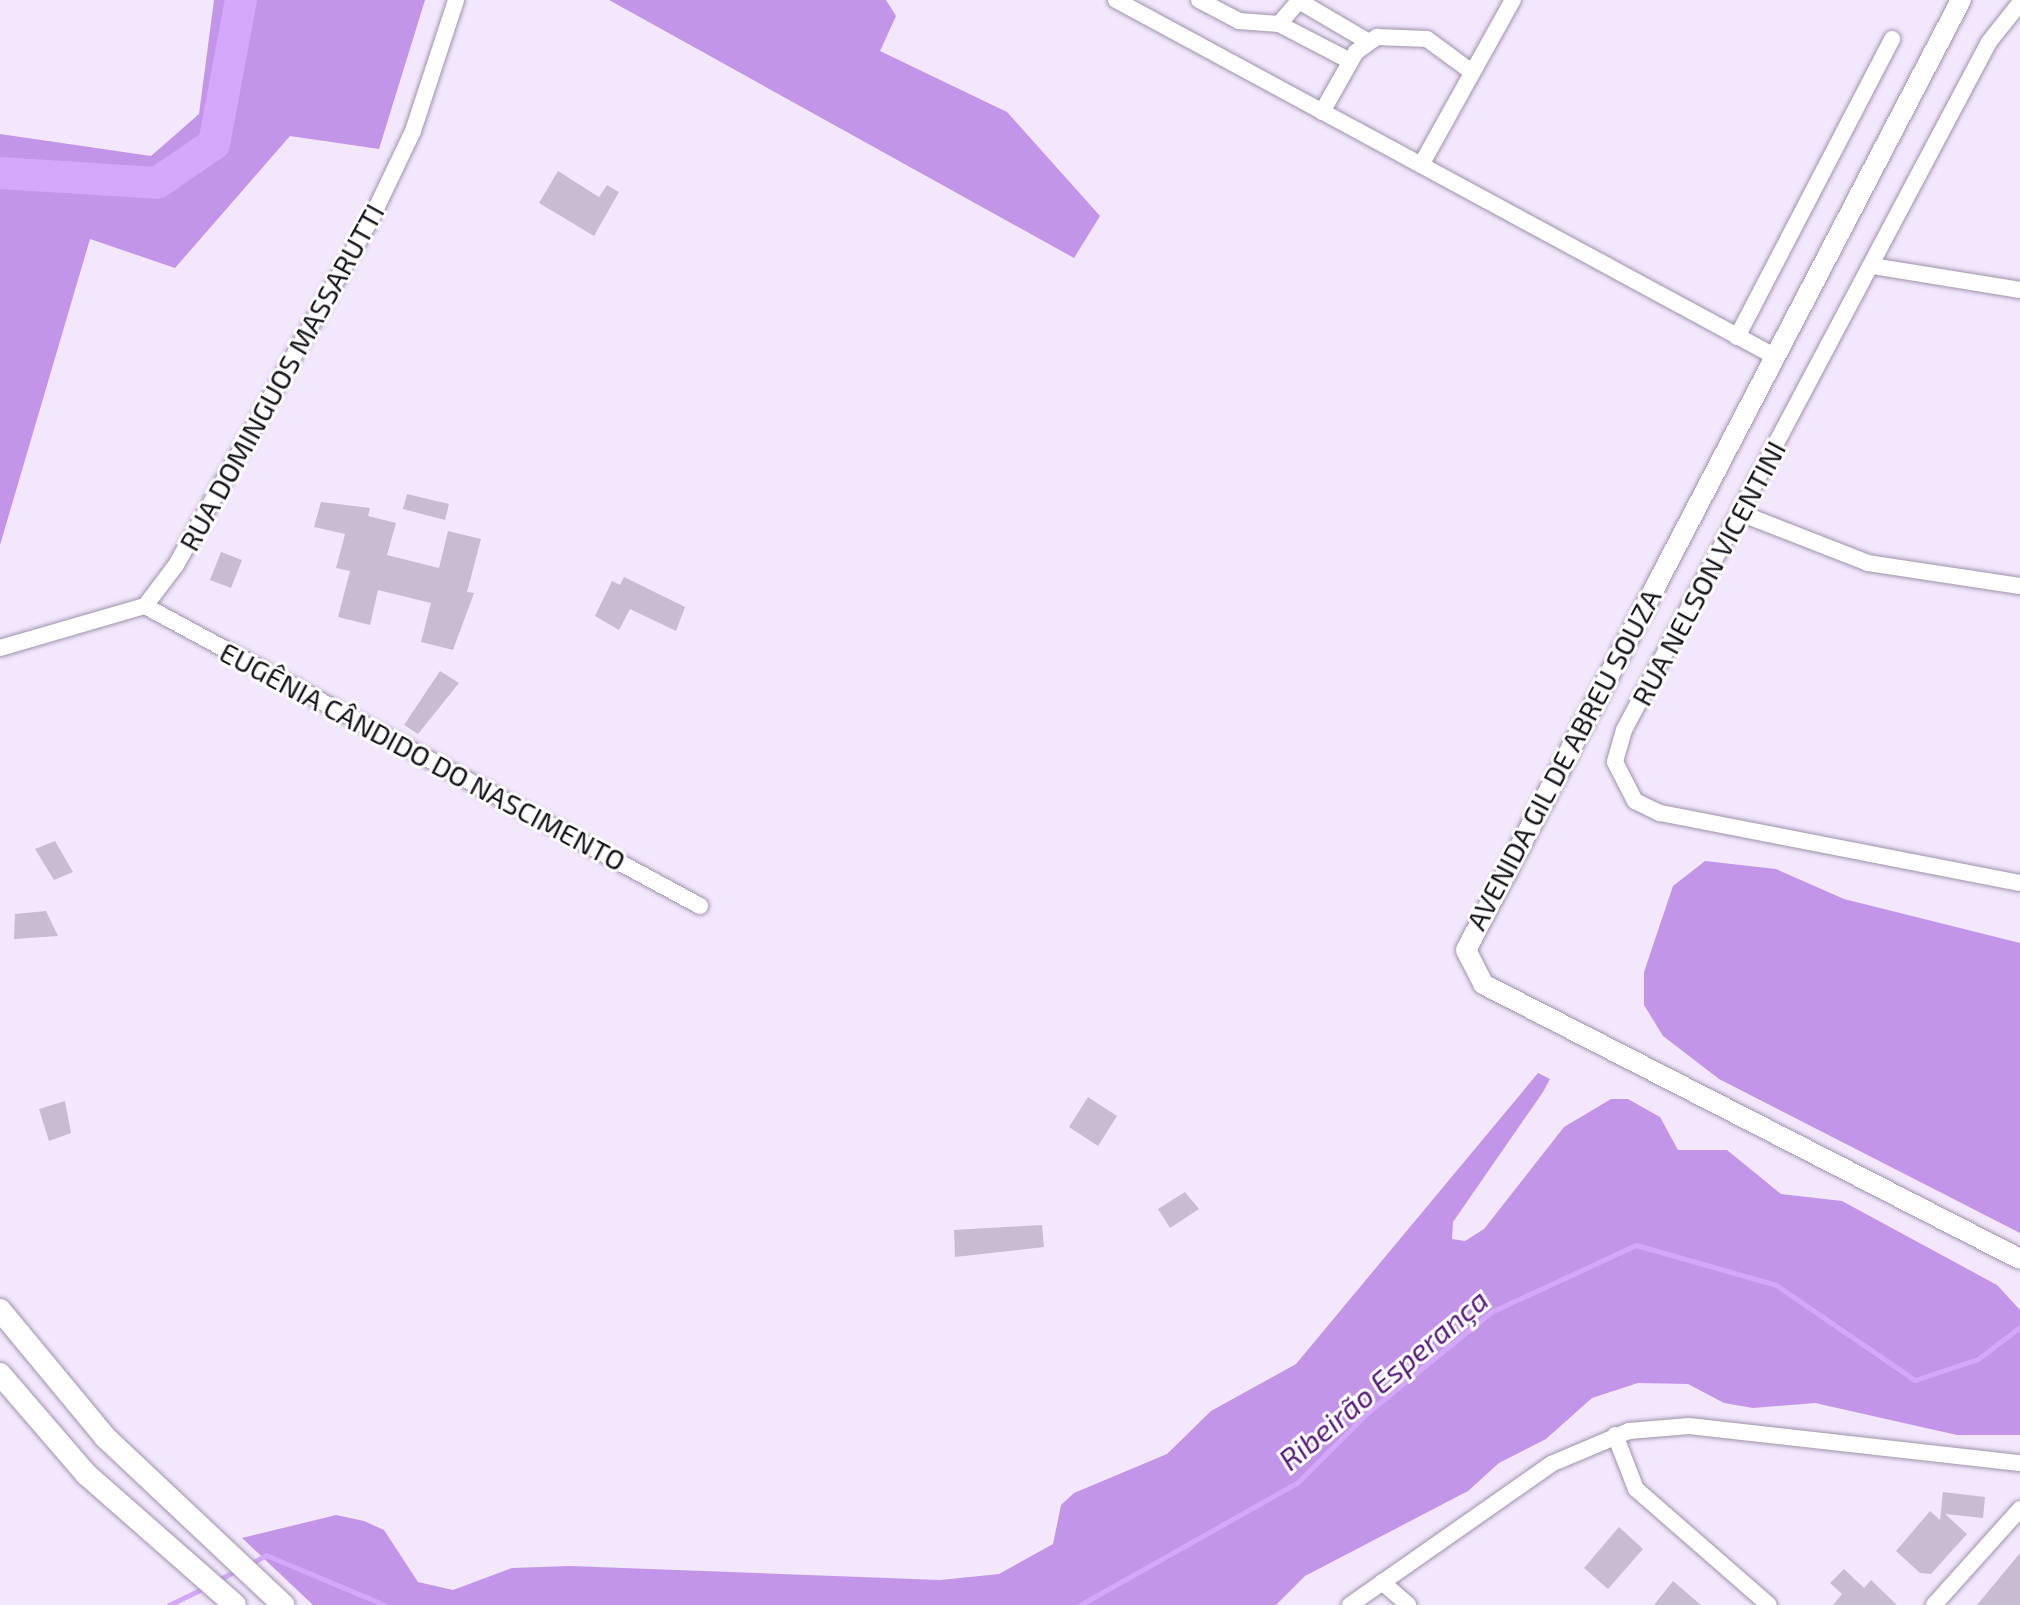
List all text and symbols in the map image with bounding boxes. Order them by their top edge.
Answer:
street label: RUA DOMINGUOS MASSARUTTI [171,197,391,557]
street label: RUA NELSON VICENTINI [1624,434,1792,712]
street label: AVENIDA GIL DE ABREU SOUZA [1458,582,1668,936]
street label: EUGÊNIA CÂNDIDO DO NASCIMENTO [214,634,632,878]
water label: Ribeirão Esperança [1271,1281,1495,1477]

